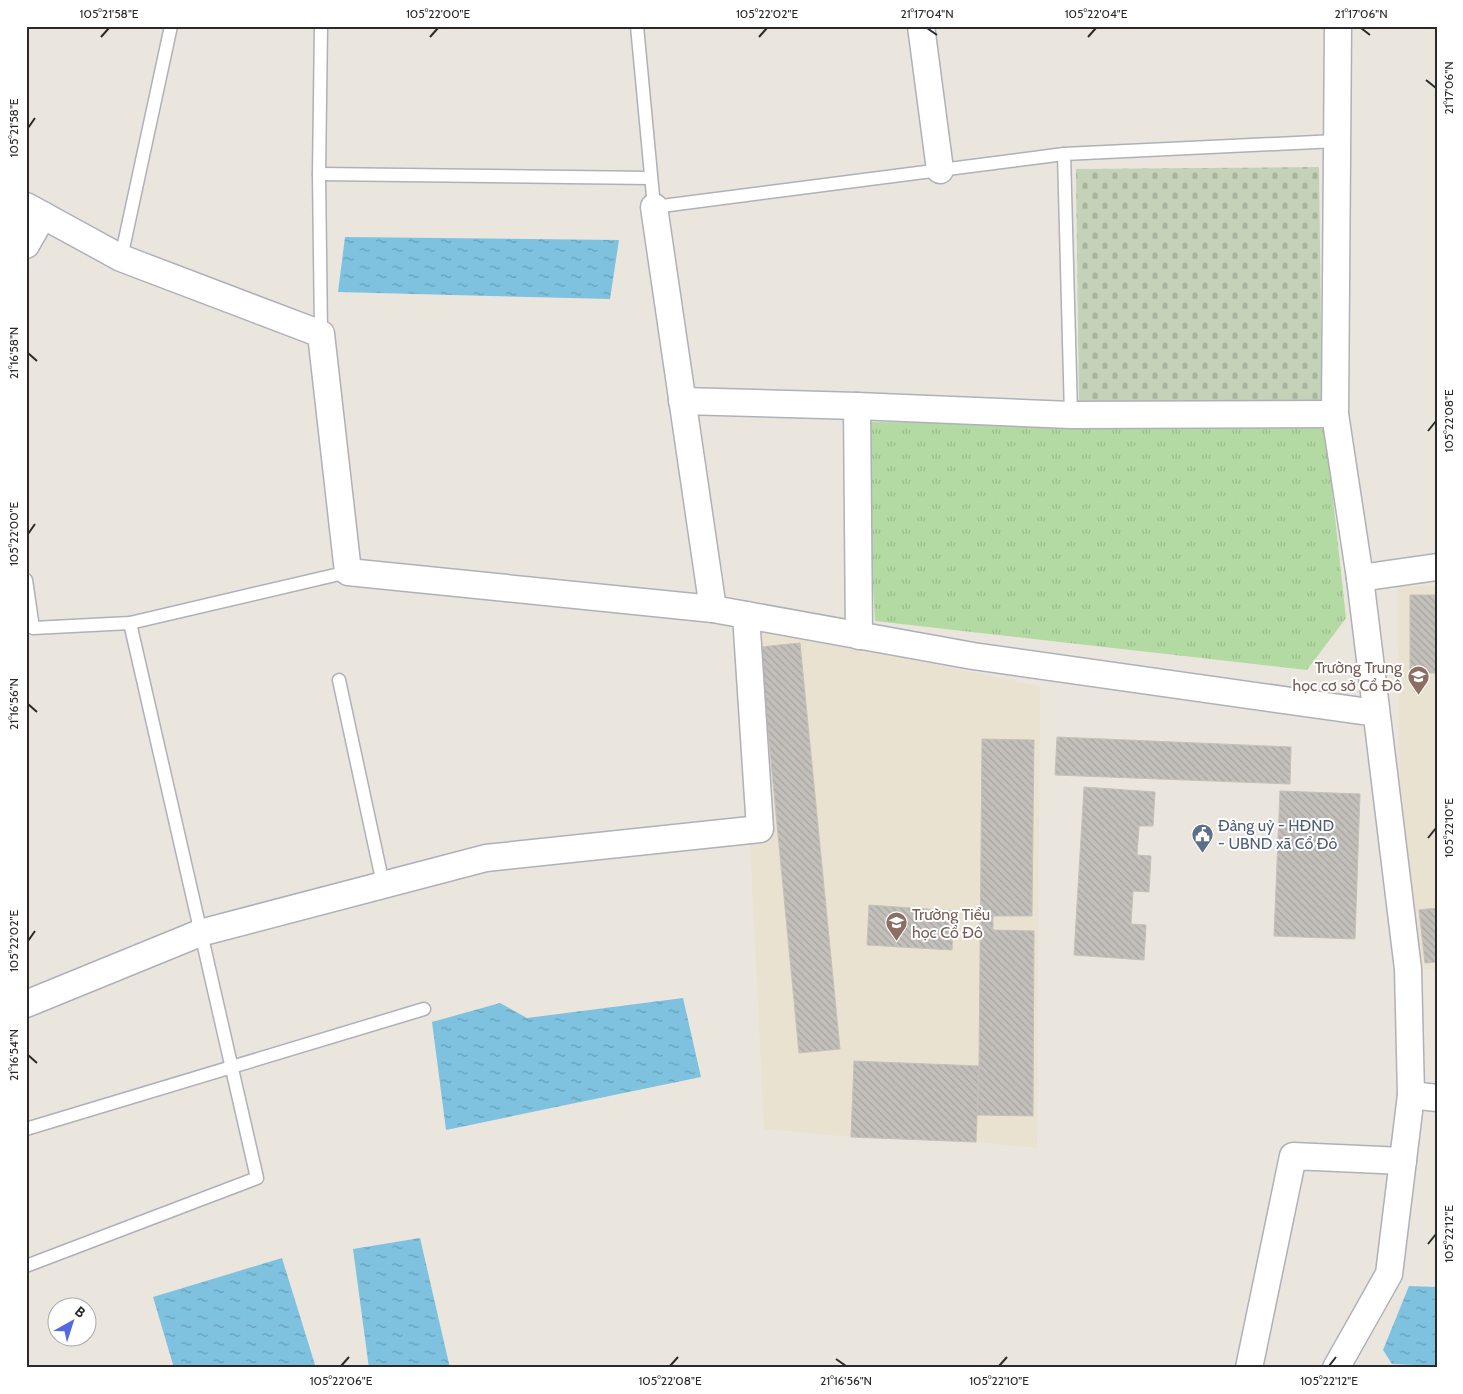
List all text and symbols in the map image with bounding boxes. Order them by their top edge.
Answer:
text: 105°21'58"E [80,6,139,21]
text: 105°22'00"E [406,6,470,21]
text: 105°22'02"E [736,6,798,21]
text: 21°17'04"N [900,6,954,21]
text: 105°22'04"E [1065,6,1128,21]
text: 21°17'06"N [1334,6,1388,21]
text: 21°17'06"N [1441,61,1456,115]
text: 105°21'58"E [6,98,21,157]
text: 21°16'58"N [6,327,21,379]
text: 105°22'08"E [1441,389,1456,453]
text: 105°22'00"E [6,502,21,566]
place label: Trường Trung học cơ sở Cổ Đô [1293,658,1403,695]
school or university icon: Trường Trung học cơ sở Cổ Đô [1406,664,1430,695]
text: 21°16'56"N [6,678,21,730]
text: 105°22'10"E [1441,798,1456,858]
place label: Đảng uỷ - HĐND - UBND xã Cổ Đô [1218,816,1338,853]
public building icon: Đảng uỷ - HĐND - UBND xã Cổ Đô [1190,822,1214,853]
place label: Trường Tiểu học Cổ Đô [912,905,990,942]
text: 105°22'02"E [6,910,21,972]
school or university icon: Trường Tiểu học Cổ Đô [884,911,908,942]
text: 21°16'54"N [6,1029,21,1081]
text: 105°22'12"E [1441,1205,1456,1263]
north arrow [48,1296,98,1346]
text: B [71,1302,89,1322]
text: 105°22'06"E [310,1373,373,1388]
text: 105°22'08"E [638,1373,702,1388]
text: 21°16'56"N [820,1373,872,1388]
text: 105°22'10"E [969,1373,1029,1388]
text: 105°22'12"E [1300,1373,1358,1388]

